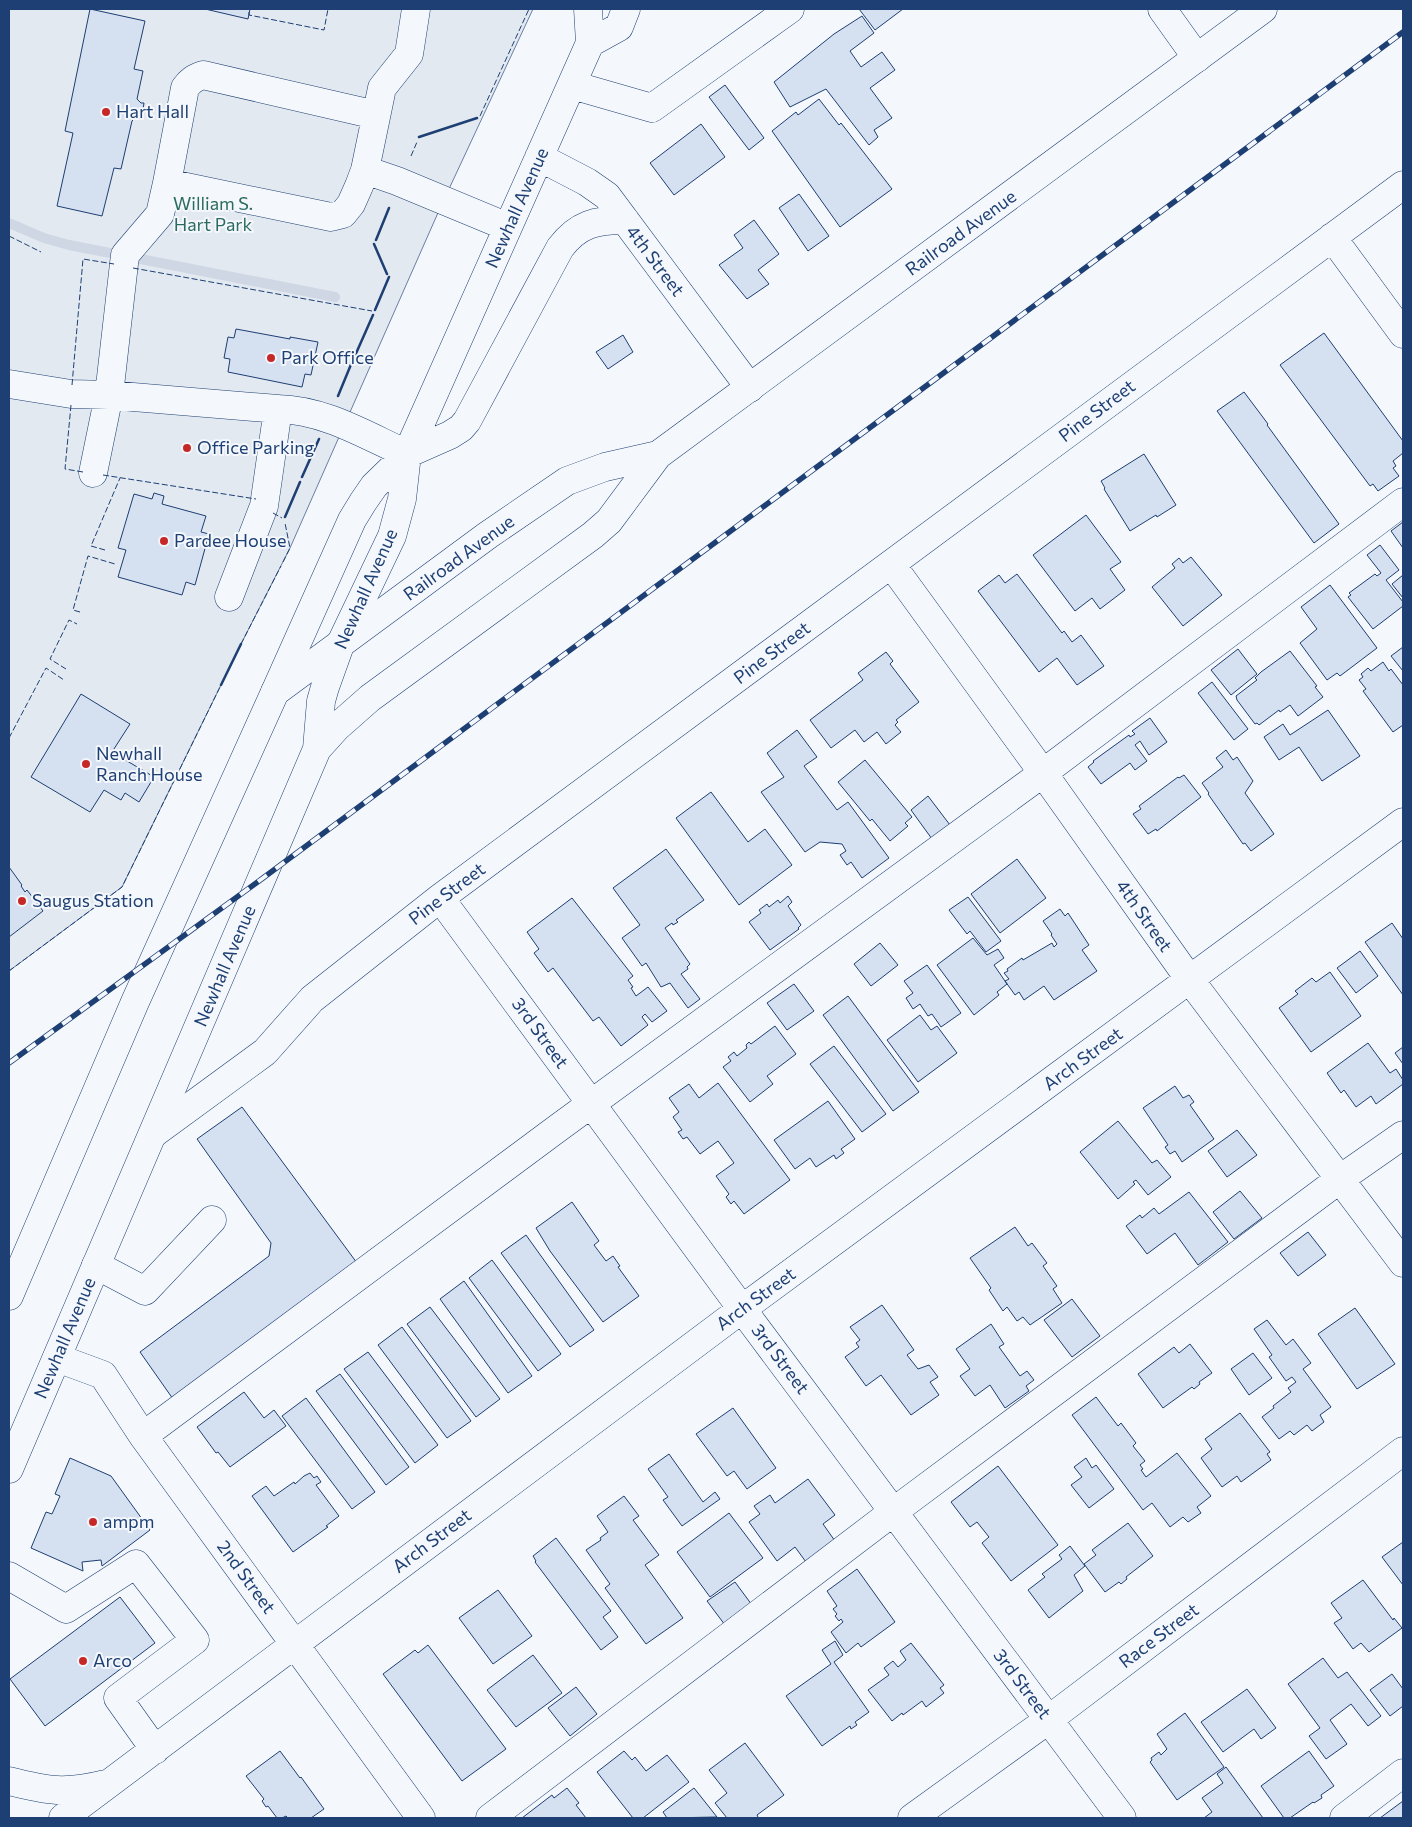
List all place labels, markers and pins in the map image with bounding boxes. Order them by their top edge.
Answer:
place label: Hart Hall [116,100,189,122]
marker: Hart Hall [100,106,112,118]
place label: Park Office [281,346,374,368]
marker: Park Office [265,352,277,364]
place label: Office Parking [197,436,315,458]
marker: Office Parking [181,442,193,454]
place label: Pardee House [174,529,286,551]
marker: Pardee House [158,535,170,547]
place label: Newhall Ranch House [96,742,202,785]
marker: Newhall Ranch House [80,758,92,770]
place label: Saugus Station [32,889,154,911]
marker: Saugus Station [16,895,28,907]
place label: ampm [103,1510,154,1532]
marker: ampm [87,1516,99,1528]
place label: Arco [93,1649,132,1671]
marker: Arco [77,1655,89,1667]

